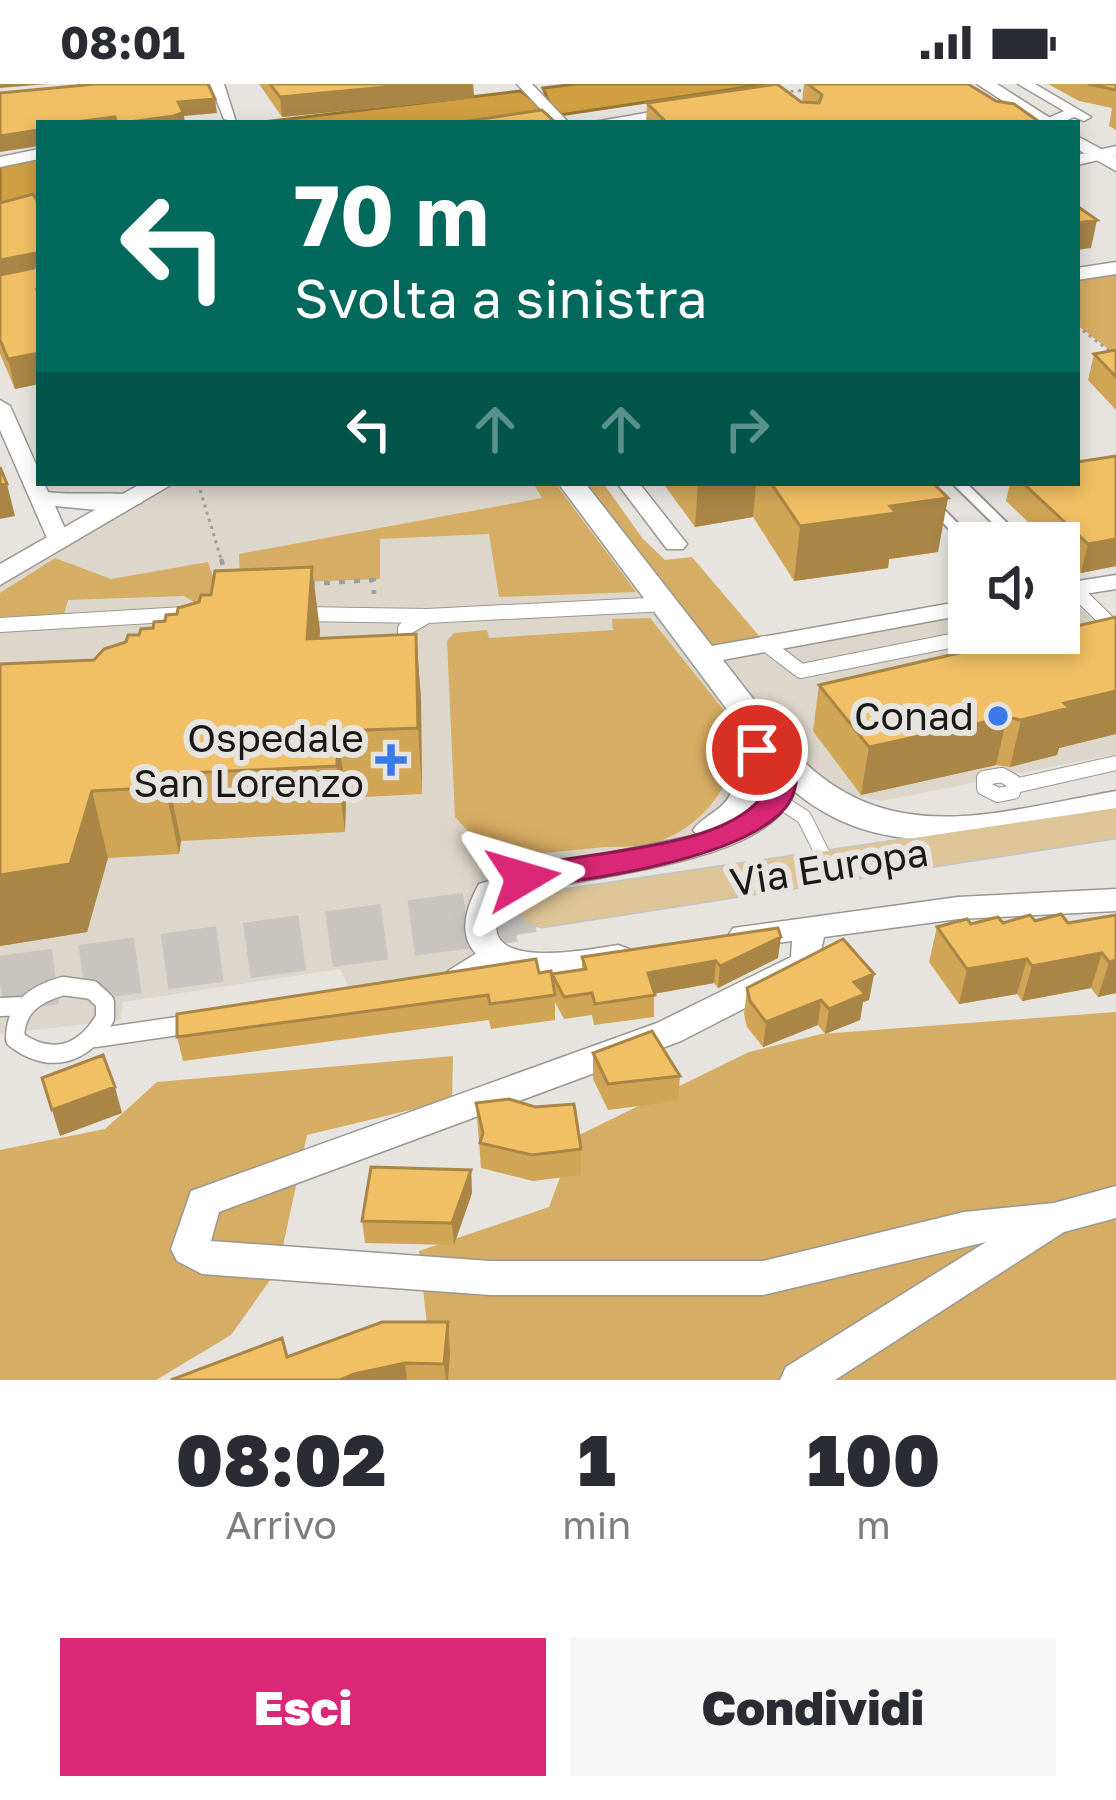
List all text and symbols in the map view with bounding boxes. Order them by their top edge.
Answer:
text: 08:01 [60,15,185,69]
text: 70 m [294,164,489,264]
icon: left [96,168,252,324]
text: Svolta a sinistra [294,265,707,330]
icon: left [336,396,402,462]
icon: ahead [462,396,528,462]
icon: ahead [588,396,654,462]
icon: right [714,396,780,462]
map controls [948,522,1080,654]
button: sound [948,522,1080,654]
place label: Conad [854,692,974,739]
pin [706,699,808,801]
marker: Conad [985,703,1011,729]
place label: Ospedale San Lorenzo [133,714,364,806]
icon: arrive [724,717,790,783]
marker: Ospedale San Lorenzo [375,744,407,776]
position arrow [460,815,586,941]
street label: Via Europa [726,828,931,905]
text: 08:02 [176,1415,386,1502]
text: 1 [578,1415,616,1502]
text: 100 [807,1415,940,1502]
text: Arrivo [225,1501,337,1548]
text: min [562,1501,631,1548]
text: m [856,1501,891,1548]
button: Esci [60,1638,546,1776]
button: Condividi [570,1638,1056,1776]

